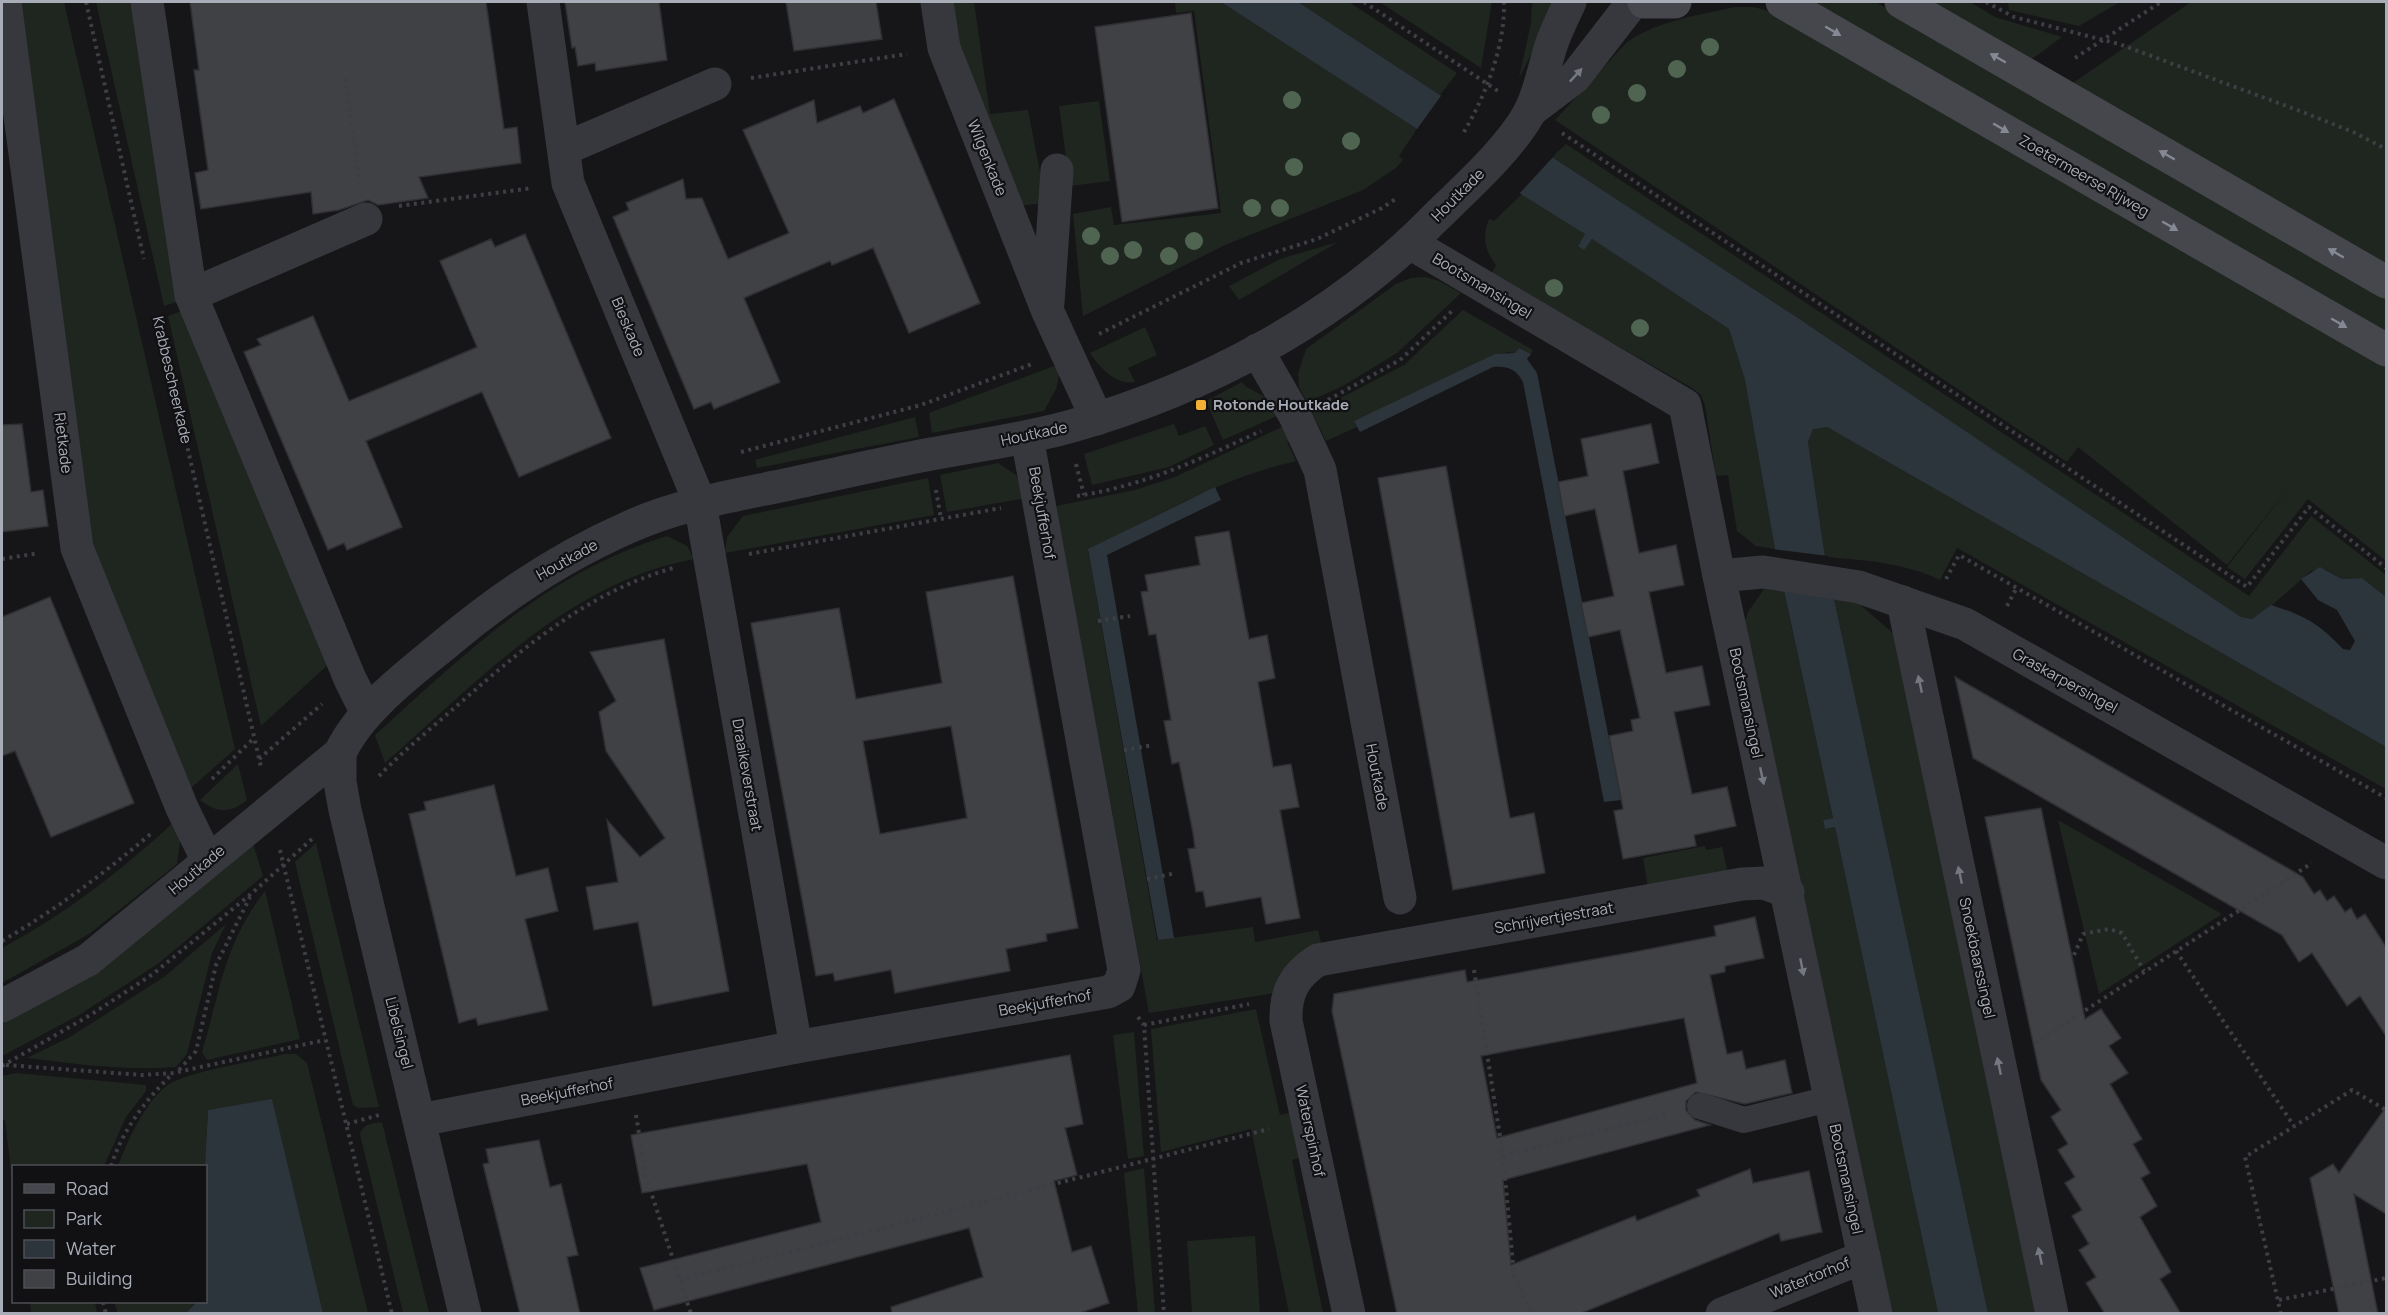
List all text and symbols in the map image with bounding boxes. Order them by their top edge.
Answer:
one-way arrow [1824,25,1841,35]
one-way arrow [1990,52,2006,63]
one-way arrow [1568,68,1582,82]
street label: Wilgenkade [963,117,1012,199]
one-way arrow [1993,123,2010,133]
street label: Zoetermeerse Rijweg [2015,130,2153,221]
one-way arrow [2158,150,2175,160]
street label: Houtkade [1426,163,1489,226]
one-way arrow [2162,220,2178,231]
street label: Bootsmansingel [1429,248,1536,323]
one-way arrow [2327,248,2344,258]
street label: Bieskade [607,294,650,360]
street label: Krabbescheerkade [148,314,197,446]
one-way arrow [2331,318,2348,328]
place label: Rotonde Houtkade [1213,394,1349,415]
marker: Rotonde Houtkade [1194,398,1208,412]
street label: Rietkade [49,411,78,475]
street label: Houtkade [999,416,1069,451]
street label: Beekjufferhof [1024,465,1061,562]
street label: Houtkade [532,534,602,585]
street label: Graskarpersingel [2009,643,2122,718]
street label: Bootsmansingel [1725,646,1768,760]
one-way arrow [1915,674,1924,693]
street label: Draaikeverstraat [727,717,768,833]
street label: Houtkade [1361,742,1394,812]
one-way arrow [1758,767,1768,786]
street label: Houtkade [164,840,229,899]
one-way arrow [1954,865,1964,884]
street label: Snoekbaarssingel [1954,895,2001,1020]
street label: Schrijvertjestraat [1493,897,1615,938]
one-way arrow [1798,958,1808,977]
street label: Beekjufferhof [997,984,1094,1021]
street label: Libelsingel [380,995,419,1071]
one-way arrow [1994,1056,2003,1075]
street label: Beekjufferhof [519,1072,616,1111]
street label: Waterspinhof [1290,1083,1331,1179]
street label: Bootsmansingel [1825,1122,1868,1236]
legend [12,1165,207,1303]
text: Road [66,1176,109,1200]
text: Park [66,1206,103,1230]
text: Water [66,1236,116,1260]
one-way arrow [2034,1247,2044,1266]
street label: Watertorhof [1767,1252,1854,1303]
text: Building [66,1266,132,1290]

